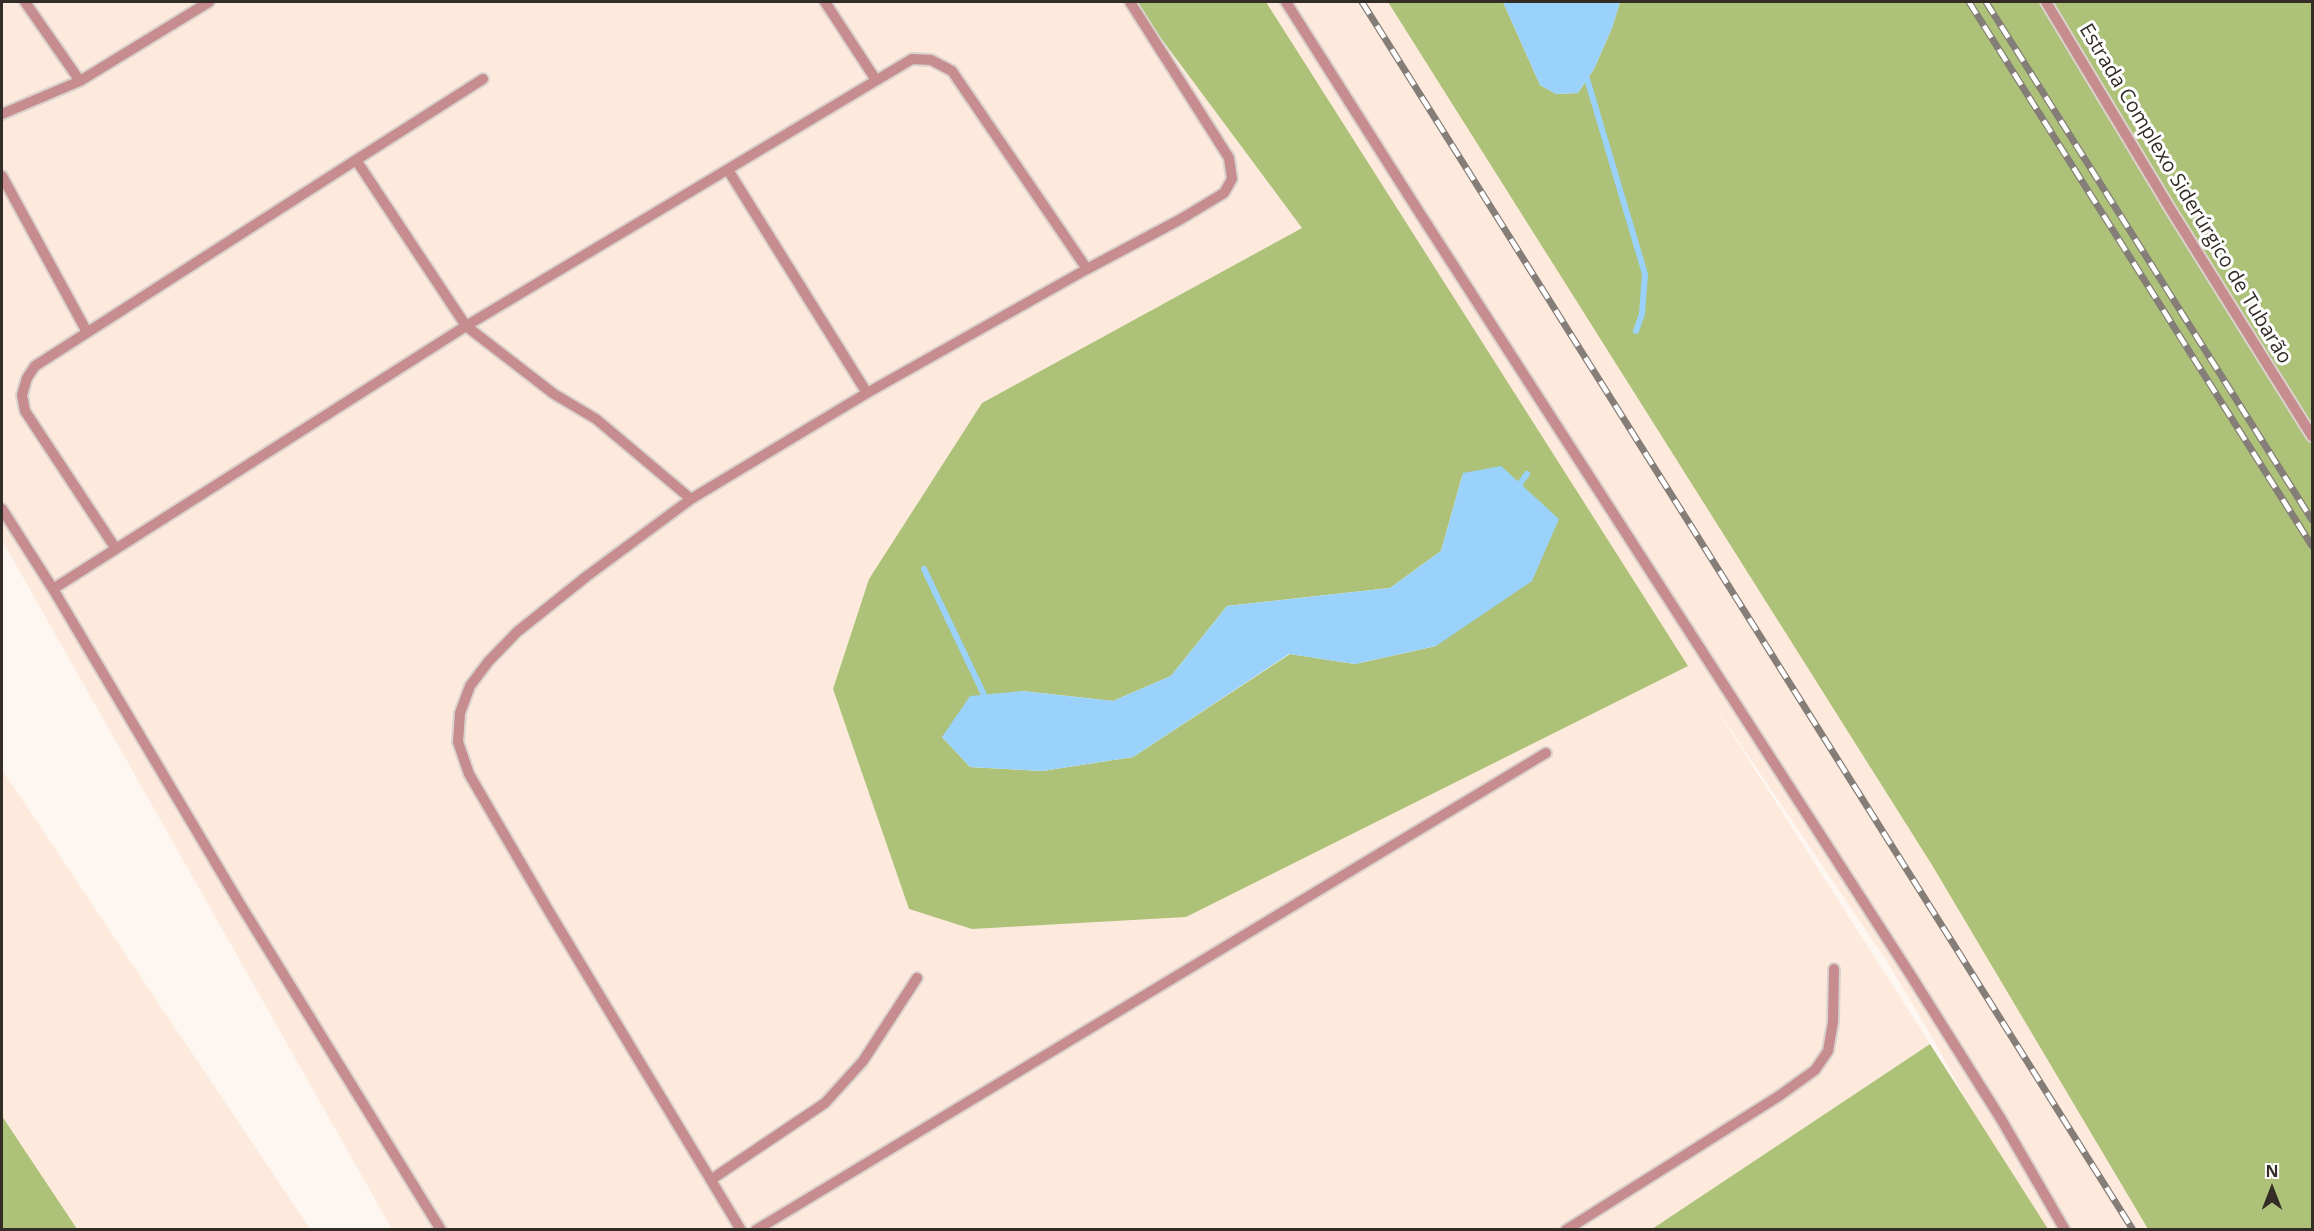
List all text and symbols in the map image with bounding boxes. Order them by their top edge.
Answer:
street label: Estrada Complexo Siderúrgico de Tubarão [2074,20,2296,368]
north arrow [2242,1159,2302,1219]
text: N [2265,1160,2279,1182]

